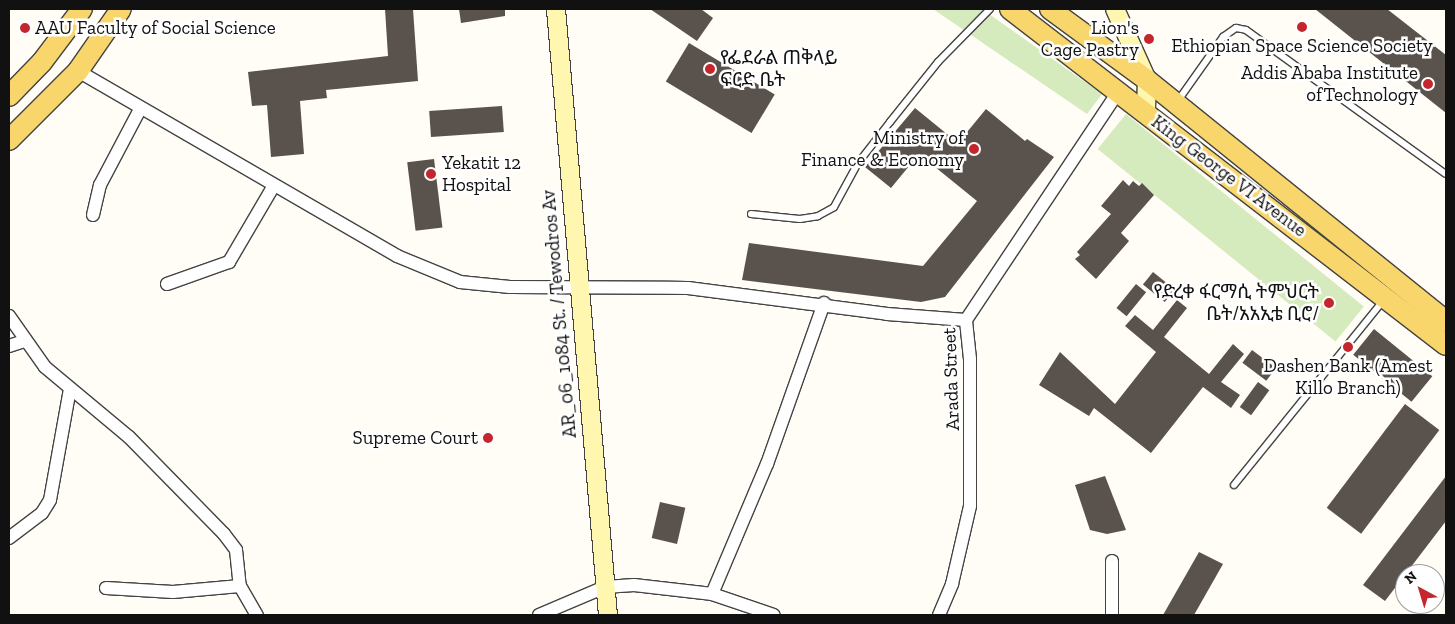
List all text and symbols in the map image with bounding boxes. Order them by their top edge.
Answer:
place label: AAU Faculty of Social Science [35,17,276,39]
place label: Lion's Cage Pastry [1041,17,1139,61]
marker: Ethiopian Space Science Society [1296,21,1308,33]
marker: AAU Faculty of Social Science [19,22,31,34]
marker: Lion's Cage Pastry [1143,33,1155,45]
place label: Ethiopian Space Science Society [1171,35,1433,57]
place label: የፌደራል ጠቅላይ ፍርድ ቤት [720,47,838,91]
place label: Addis Ababa Institute ofTechnology [1240,62,1418,106]
marker: የፌደራል ጠቅላይ ፍርድ ቤት [704,63,716,75]
marker: Addis Ababa Institute ofTechnology [1422,78,1434,90]
street label: King George VI Avenue [1146,110,1312,242]
place label: Ministry of Finance & Economy [801,127,964,171]
marker: Ministry of Finance & Economy [968,143,980,155]
place label: Yekatit 12 Hospital [442,152,521,196]
marker: Yekatit 12 Hospital [424,167,438,181]
street label: AR_06_1084 St. / Tewodros Av [537,189,581,439]
place label: የድረቀ ፋርማሲ ትምህርት ቤት/አአኢቴ ቢሮ/ [1154,281,1319,325]
marker: የድረቀ ፋርማሲ ትምህርት ቤት/አአኢቴ ቢሮ/ [1323,297,1335,309]
street label: Arada Street [938,327,964,431]
marker: Dashen Bank (Amest Killo Branch) [1342,341,1354,353]
place label: Dashen Bank (Amest Killo Branch) [1263,355,1433,399]
place label: Supreme Court [353,427,478,449]
marker: Supreme Court [482,432,494,444]
north arrow [1395,564,1445,614]
text: N [1401,568,1420,588]

